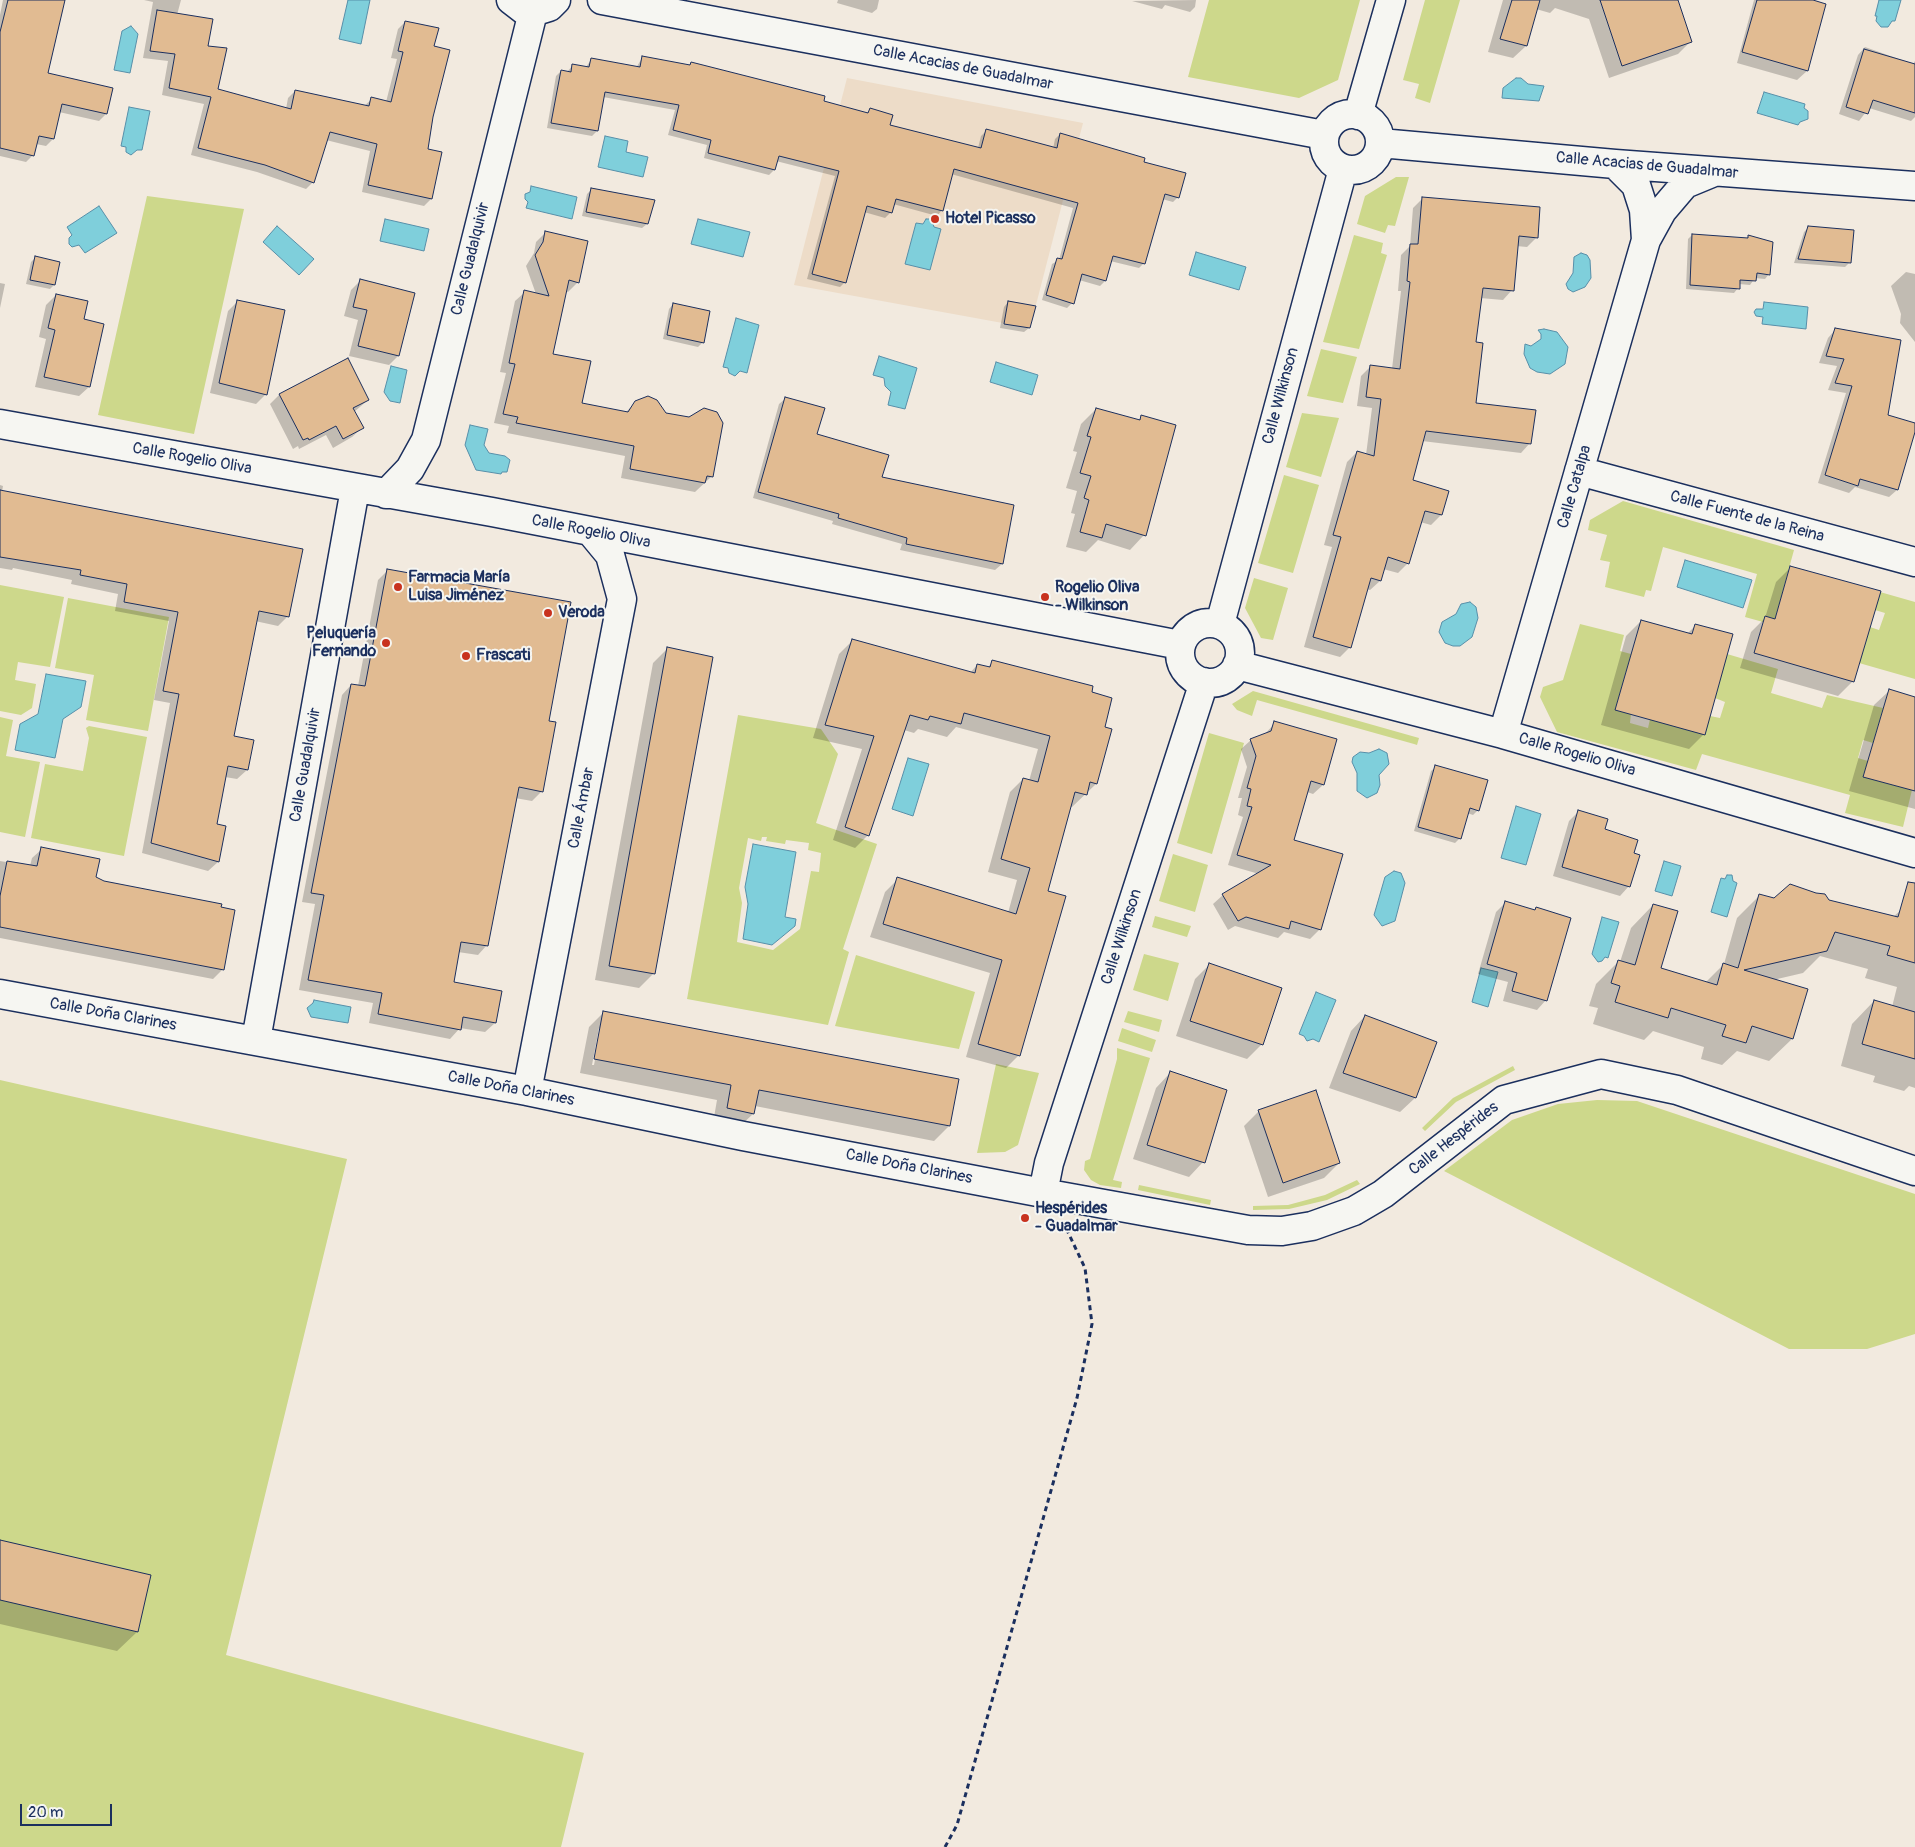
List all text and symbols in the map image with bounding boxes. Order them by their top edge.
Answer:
street label: Calle Acacias de Guadalmar [871,41,1055,95]
street label: Calle Acacias de Guadalmar [1555,148,1739,184]
street label: Calle Guadalquivir [448,200,494,318]
place label: Hotel Picasso [945,209,1035,229]
marker: Hotel Picasso [929,213,941,225]
street label: Calle Wilkinson [1259,346,1303,446]
street label: Calle Rogelio Oliva [131,439,253,479]
street label: Calle Catalpa [1554,443,1596,531]
street label: Calle Fuente de la Reina [1668,487,1826,547]
street label: Calle Rogelio Oliva [530,511,652,553]
place label: Farmacia María Luisa Jiménez [408,568,510,606]
place label: Rogelio Oliva - Wilkinson [1055,578,1139,616]
marker: Farmacia María Luisa Jiménez [392,581,404,593]
marker: Rogelio Oliva - Wilkinson [1039,591,1051,603]
place label: Veroda [558,603,605,623]
marker: Veroda [542,607,554,619]
place label: Peluquería Fernando [306,624,376,662]
marker: Peluquería Fernando [380,637,392,649]
place label: Frascati [476,646,530,666]
marker: Frascati [460,650,472,662]
street label: Calle Guadalquivir [286,706,326,824]
street label: Calle Rogelio Oliva [1516,729,1638,781]
street label: Calle Ámbar [565,766,599,850]
street label: Calle Wilkinson [1098,887,1146,987]
street label: Calle Doña Clarines [48,994,178,1036]
street label: Calle Doña Clarines [446,1067,576,1111]
street label: Calle Hespérides [1405,1098,1503,1180]
street label: Calle Doña Clarines [844,1145,974,1189]
place label: Hespérides - Guadalmar [1035,1199,1118,1237]
marker: Hespérides - Guadalmar [1019,1212,1031,1224]
scale bar [22,1794,115,1826]
text: 20 m [28,1803,63,1822]

